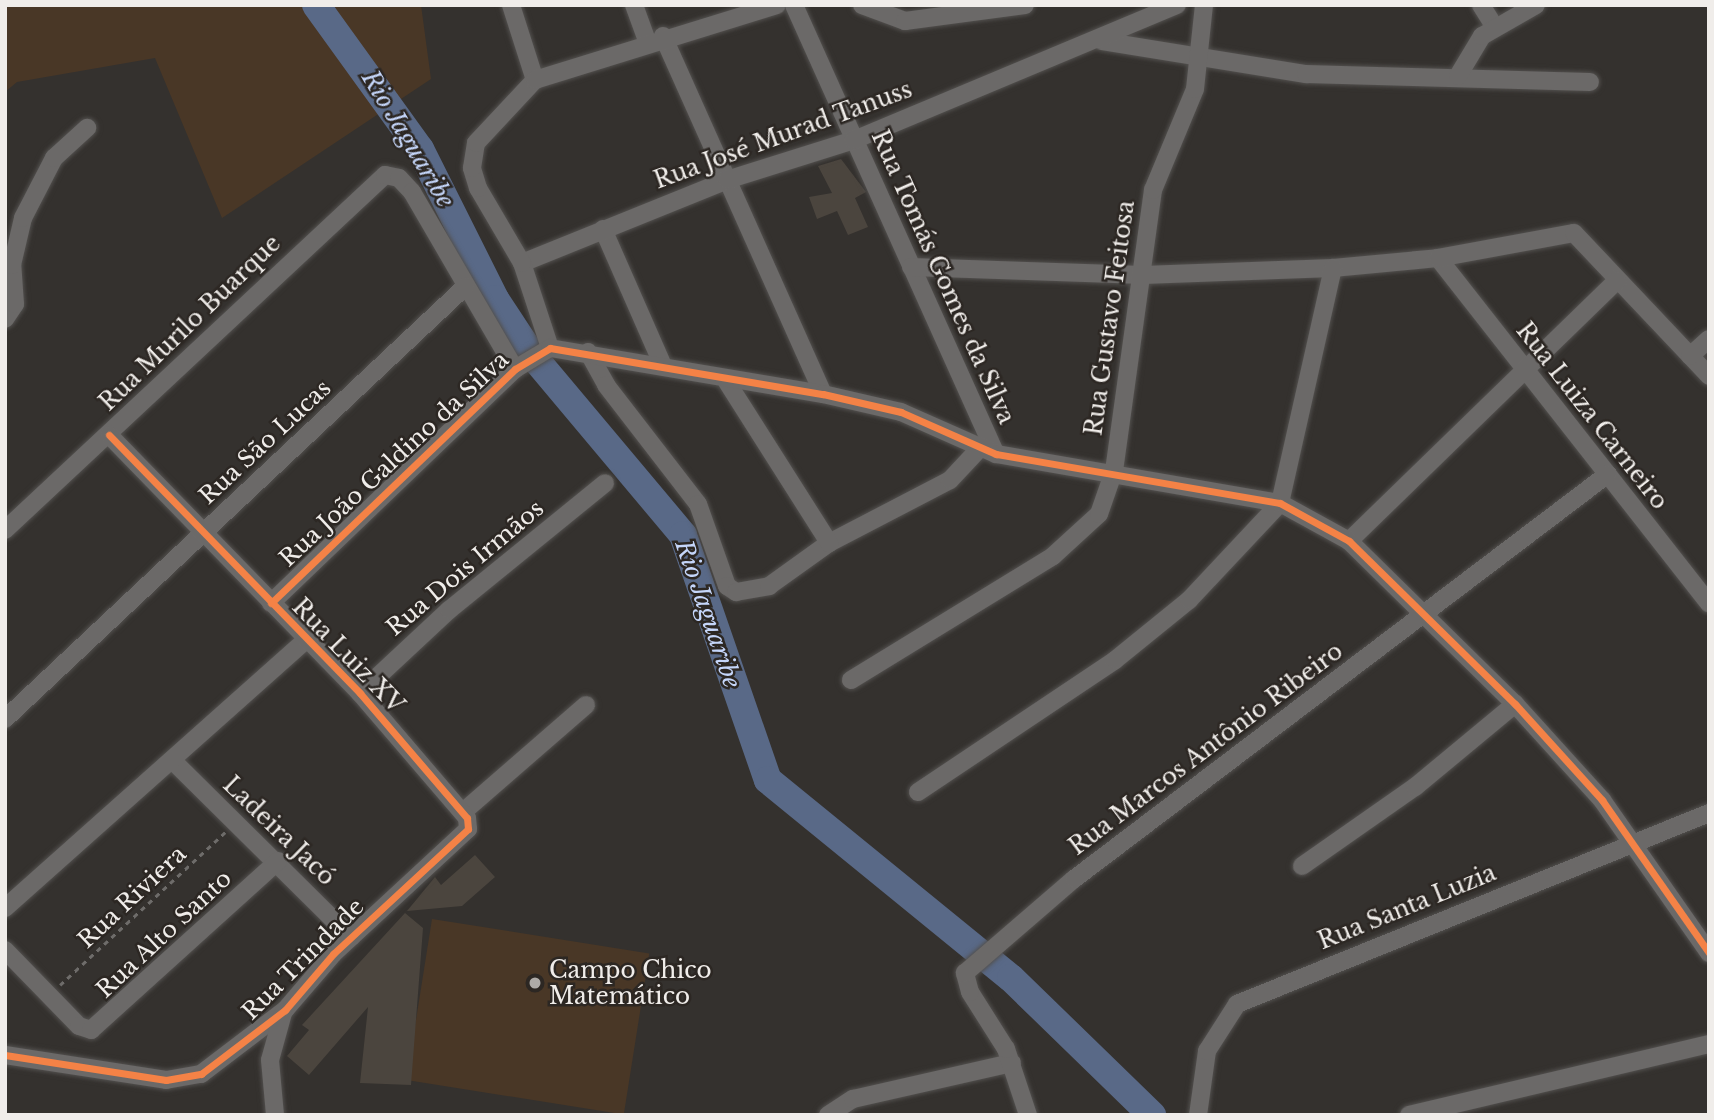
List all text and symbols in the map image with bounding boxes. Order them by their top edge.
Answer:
water label: Rio Jaguaribe [356,65,460,213]
street label: Rua José Murad Tanuss [650,75,916,195]
street label: Rua Tomás Gomes da Silva [865,125,1021,429]
street label: Rua Gustavo Feitosa [1080,199,1140,437]
street label: Rua Murilo Buarque [94,229,286,417]
street label: Rua Luiza Carneiro [1510,317,1674,515]
street label: Rua João Galdino da Silva [274,345,514,573]
street label: Rua São Lucas [194,374,336,510]
street label: Rua Dois Irmãos [381,494,549,642]
water label: Rio Jaguaribe [669,536,747,692]
street label: Rua Luiz XV [286,593,410,719]
street label: Rua Marcos Antônio Ribeiro [1063,637,1349,861]
street label: Ladeira Jacó [217,771,341,891]
street label: Rua Riviera [72,840,192,954]
street label: Rua Santa Luzia [1314,859,1500,955]
street label: Rua Alto Santo [90,864,238,1004]
street label: Rua Trindade [236,892,370,1026]
place label: Campo Chico Matemático [549,956,712,1010]
marker: Campo Chico Matemático [527,975,543,991]

